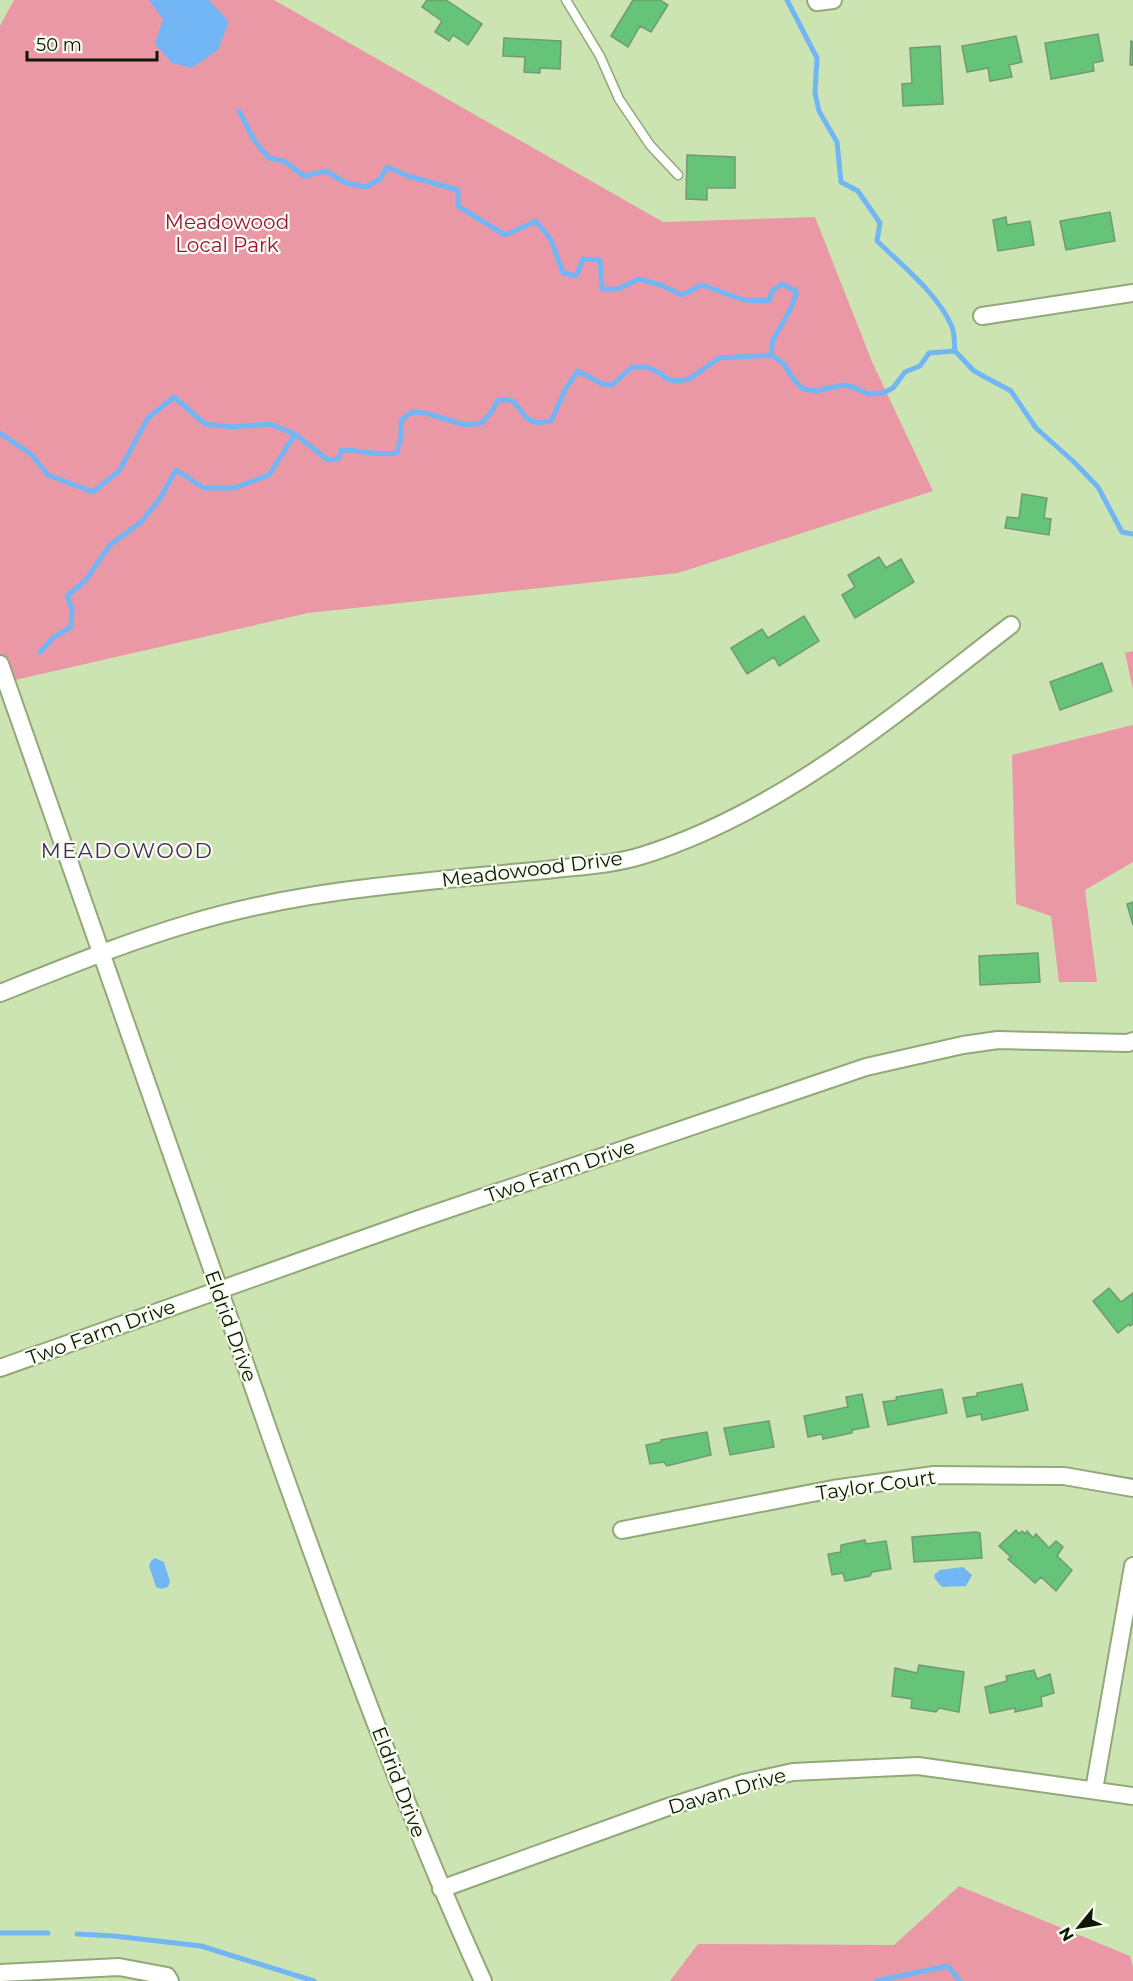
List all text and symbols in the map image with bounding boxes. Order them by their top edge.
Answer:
scale bar [27,24,158,62]
text: 50 m [36,34,82,56]
park label: Meadowood Local Park [165,210,289,257]
district label: MEADOWOOD [41,838,213,863]
street label: Meadowood Drive [440,846,624,892]
street label: Two Farm Drive [482,1134,638,1208]
street label: Eldrid Drive [200,1267,262,1385]
street label: Two Farm Drive [23,1294,179,1370]
street label: Taylor Court [815,1465,937,1505]
street label: Eldrid Drive [367,1723,431,1841]
street label: Davan Drive [665,1763,789,1819]
north arrow [1049,1897,1109,1957]
text: N [1055,1924,1078,1945]

